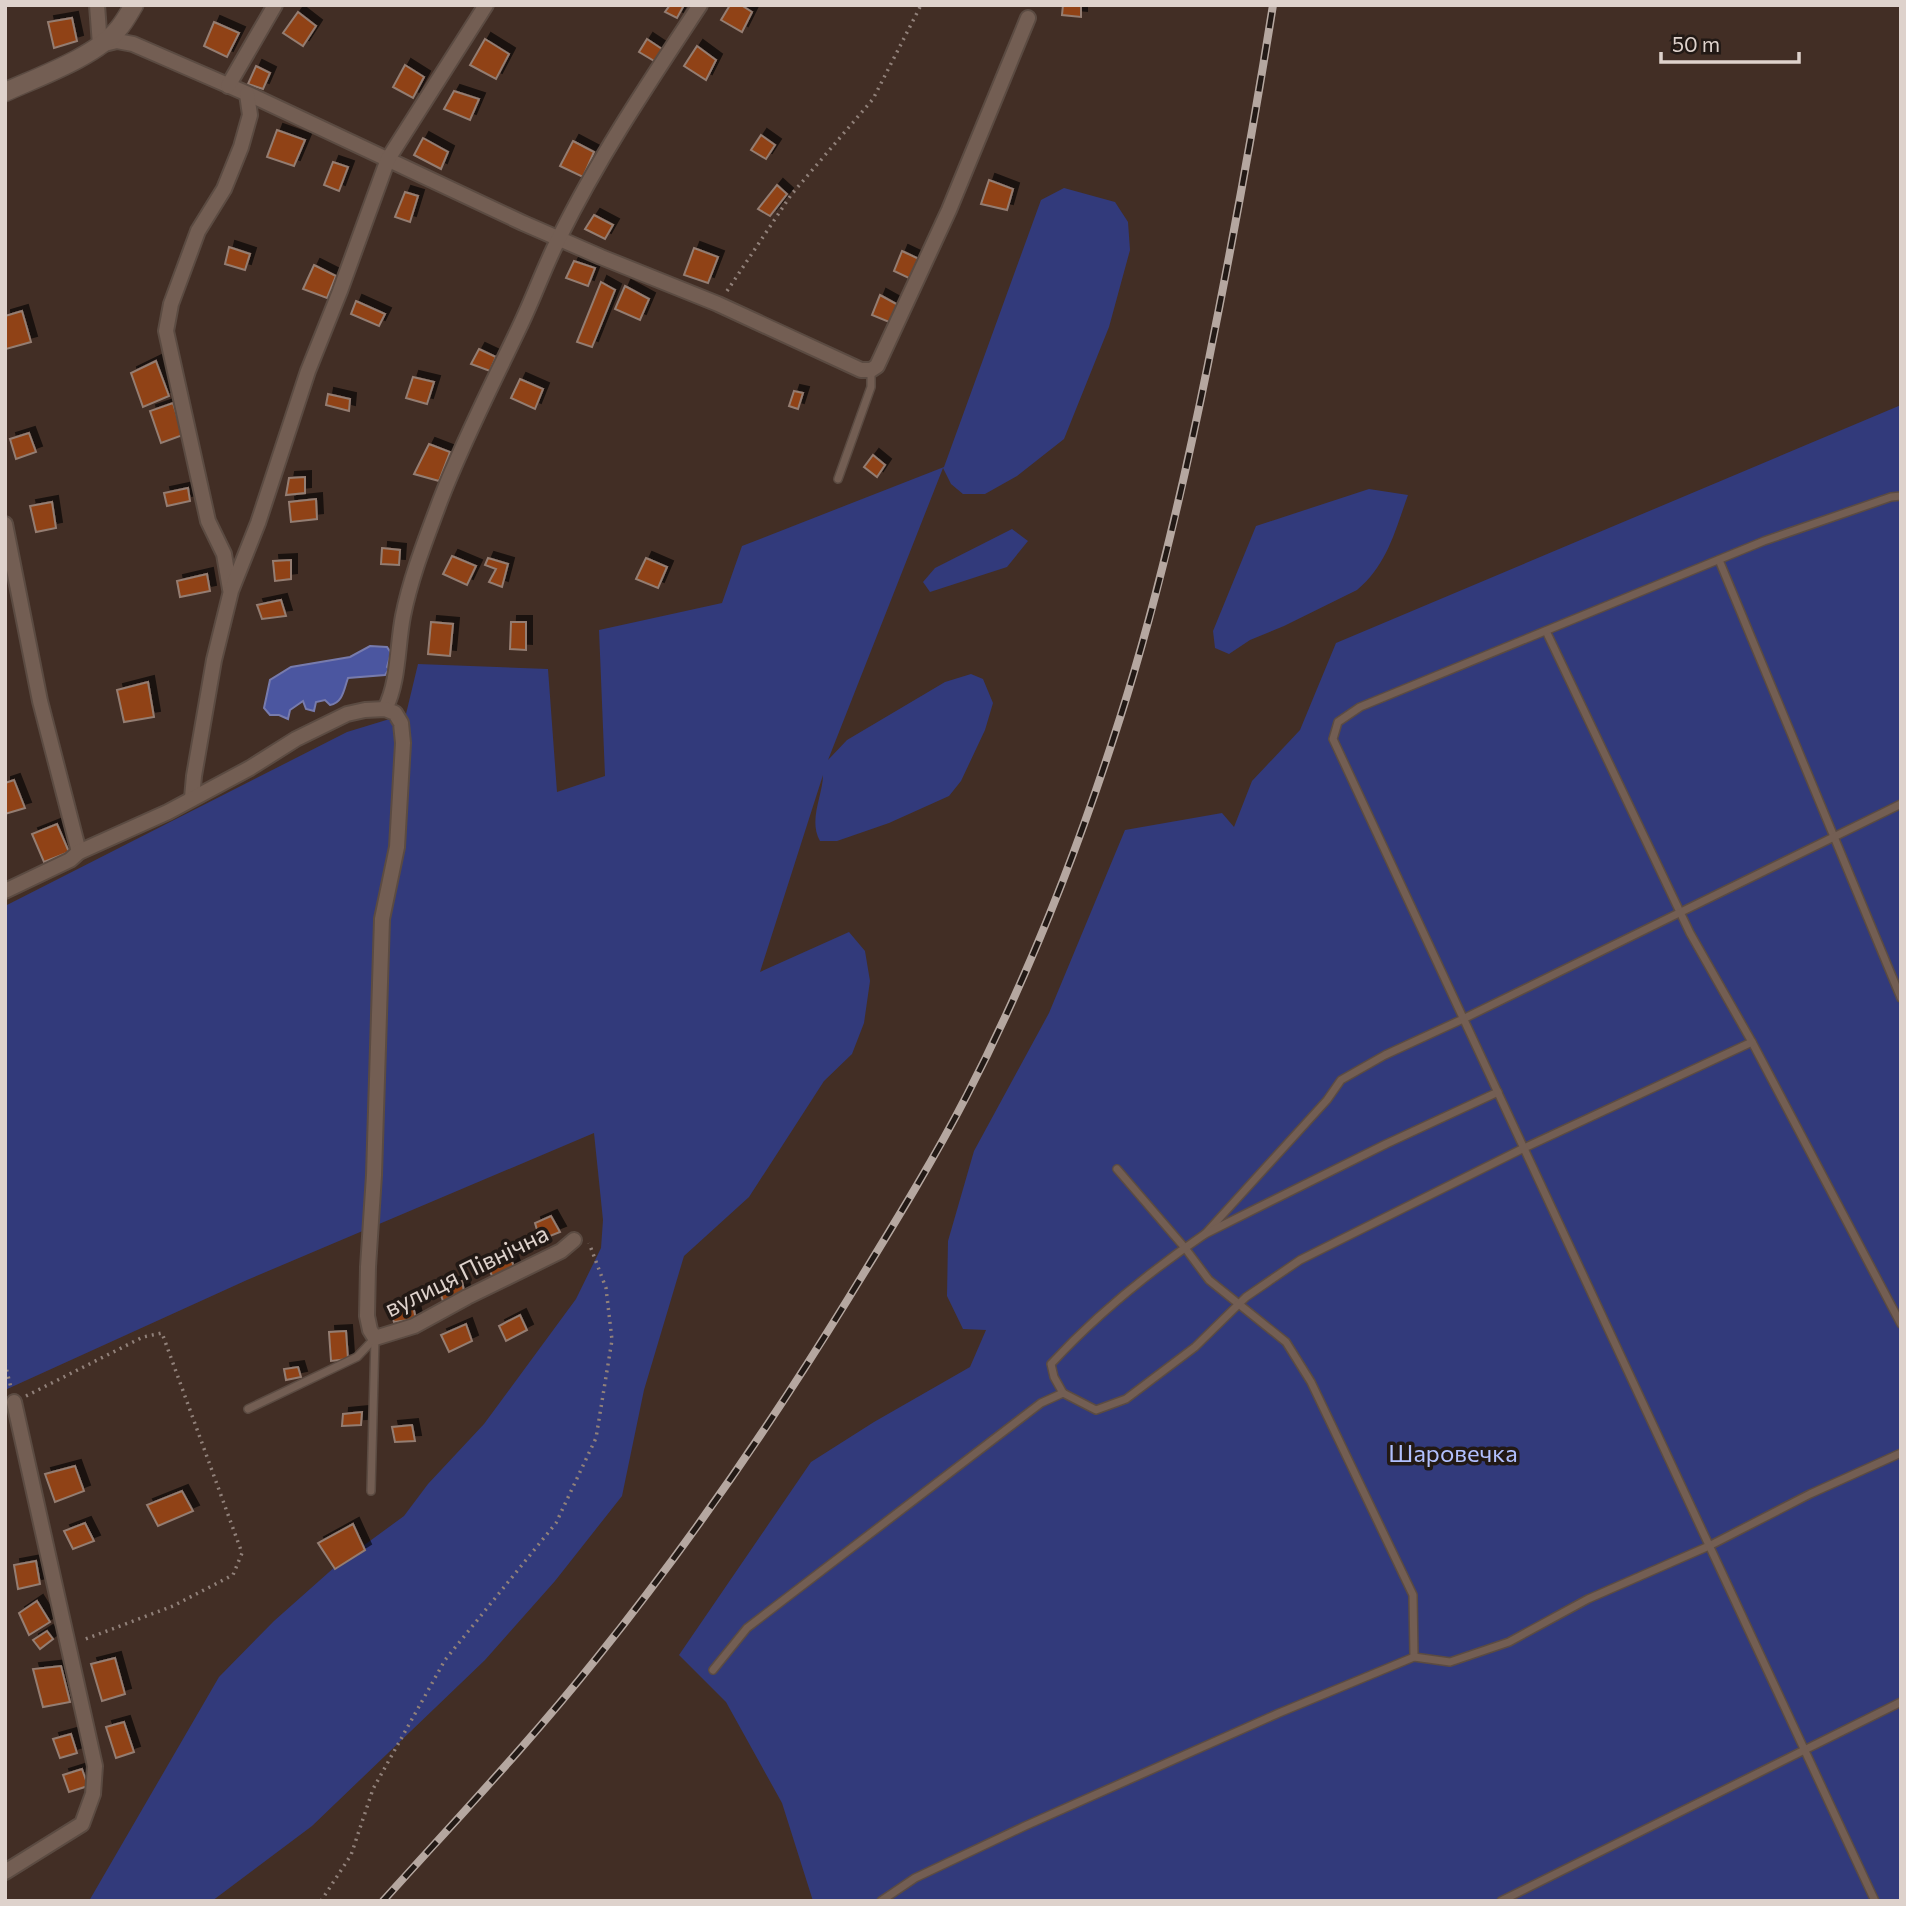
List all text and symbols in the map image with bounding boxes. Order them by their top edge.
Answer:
scale bar [1661,21,1799,65]
text: 50 m [1672,31,1720,56]
street label: вулиця Північна [379,1218,553,1322]
park label: Шаровечка [1388,1438,1518,1467]

